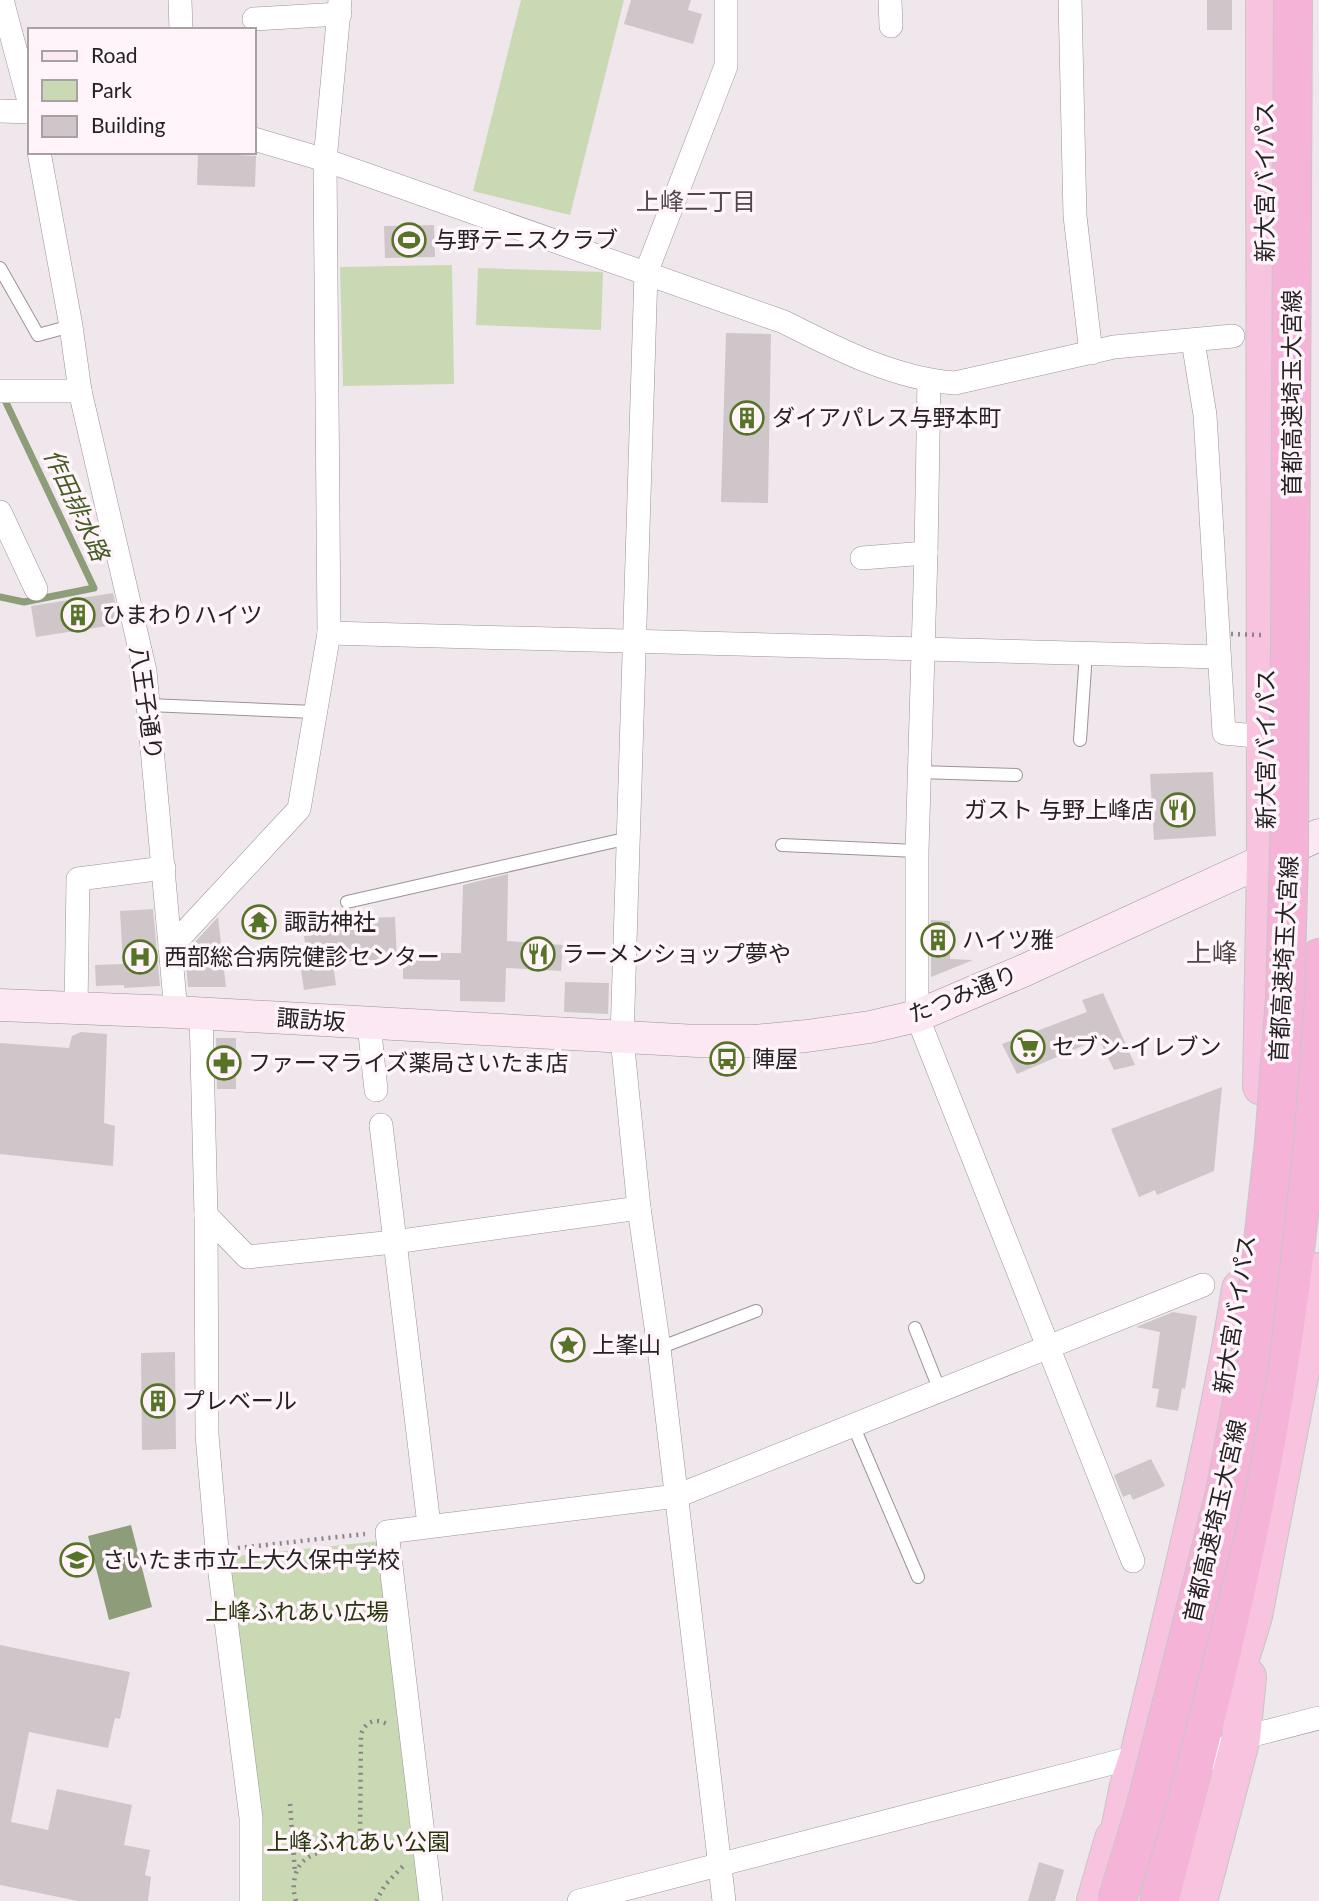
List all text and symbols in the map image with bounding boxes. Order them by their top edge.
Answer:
legend [28,28,256,154]
text: Road [91,42,138,67]
text: Park [91,77,132,102]
street label: 新大宮バイパス [1250,102,1278,262]
text: Building [91,112,166,137]
district label: 上峰二丁目 [636,186,756,215]
sports icon: 与野テニスクラブ [390,221,428,259]
place label: 与野テニスクラブ [434,225,618,253]
street label: 首都高速埼玉大宮線 [1277,290,1305,497]
building icon: ダイアパレス与野本町 [728,399,766,437]
place label: ダイアパレス与野本町 [772,403,1002,431]
water label: 作田排水路 [39,444,117,567]
building icon: ひまわりハイツ [59,596,97,634]
place label: ひまわりハイツ [102,600,263,628]
street label: 八王子通り [125,644,169,762]
street label: 新大宮バイパス [1251,669,1279,829]
restaurant icon: ガスト 与野上峰店 [1159,791,1197,829]
place label: ガスト 与野上峰店 [964,795,1154,823]
street label: 首都高速埼玉大宮線 [1264,855,1302,1063]
temple icon: 諏訪神社 [240,903,278,941]
place label: 諏訪神社 [284,907,376,935]
building icon: ハイツ雅 [919,921,957,959]
place label: ハイツ雅 [962,925,1054,953]
restaurant icon: ラーメンショップ夢や [519,935,557,973]
district label: 上峰 [1186,936,1238,968]
hospital icon: 西部総合病院健診センター [121,938,159,976]
place label: ラーメンショップ夢や [562,939,791,967]
place label: 西部総合病院健診センター [164,942,440,970]
street label: たつみ通り [904,959,1021,1028]
street label: 諏訪坂 [276,1003,346,1035]
supermarket icon: セブン-イレブン [1009,1028,1047,1066]
place label: セブン-イレブン [1052,1032,1222,1060]
bus stop icon: 陣屋 [708,1040,746,1078]
pharmacy icon: ファーマライズ薬局さいたま店 [205,1044,243,1082]
place label: 陣屋 [752,1044,798,1072]
place label: ファーマライズ薬局さいたま店 [248,1048,569,1076]
street label: 新大宮バイパス [1208,1232,1260,1395]
place icon: 上峯山 [549,1326,587,1364]
place label: 上峯山 [592,1330,661,1358]
building icon: プレベール [139,1382,177,1420]
place label: プレベール [182,1386,297,1414]
street label: 首都高速埼玉大宮線 [1177,1417,1251,1625]
school or university icon: さいたま市立上大久保中学校 [58,1541,96,1579]
place label: さいたま市立上大久保中学校 [102,1545,400,1573]
park label: 上峰ふれあい広場 [205,1597,389,1625]
park label: 上峰ふれあい公園 [266,1827,450,1855]

